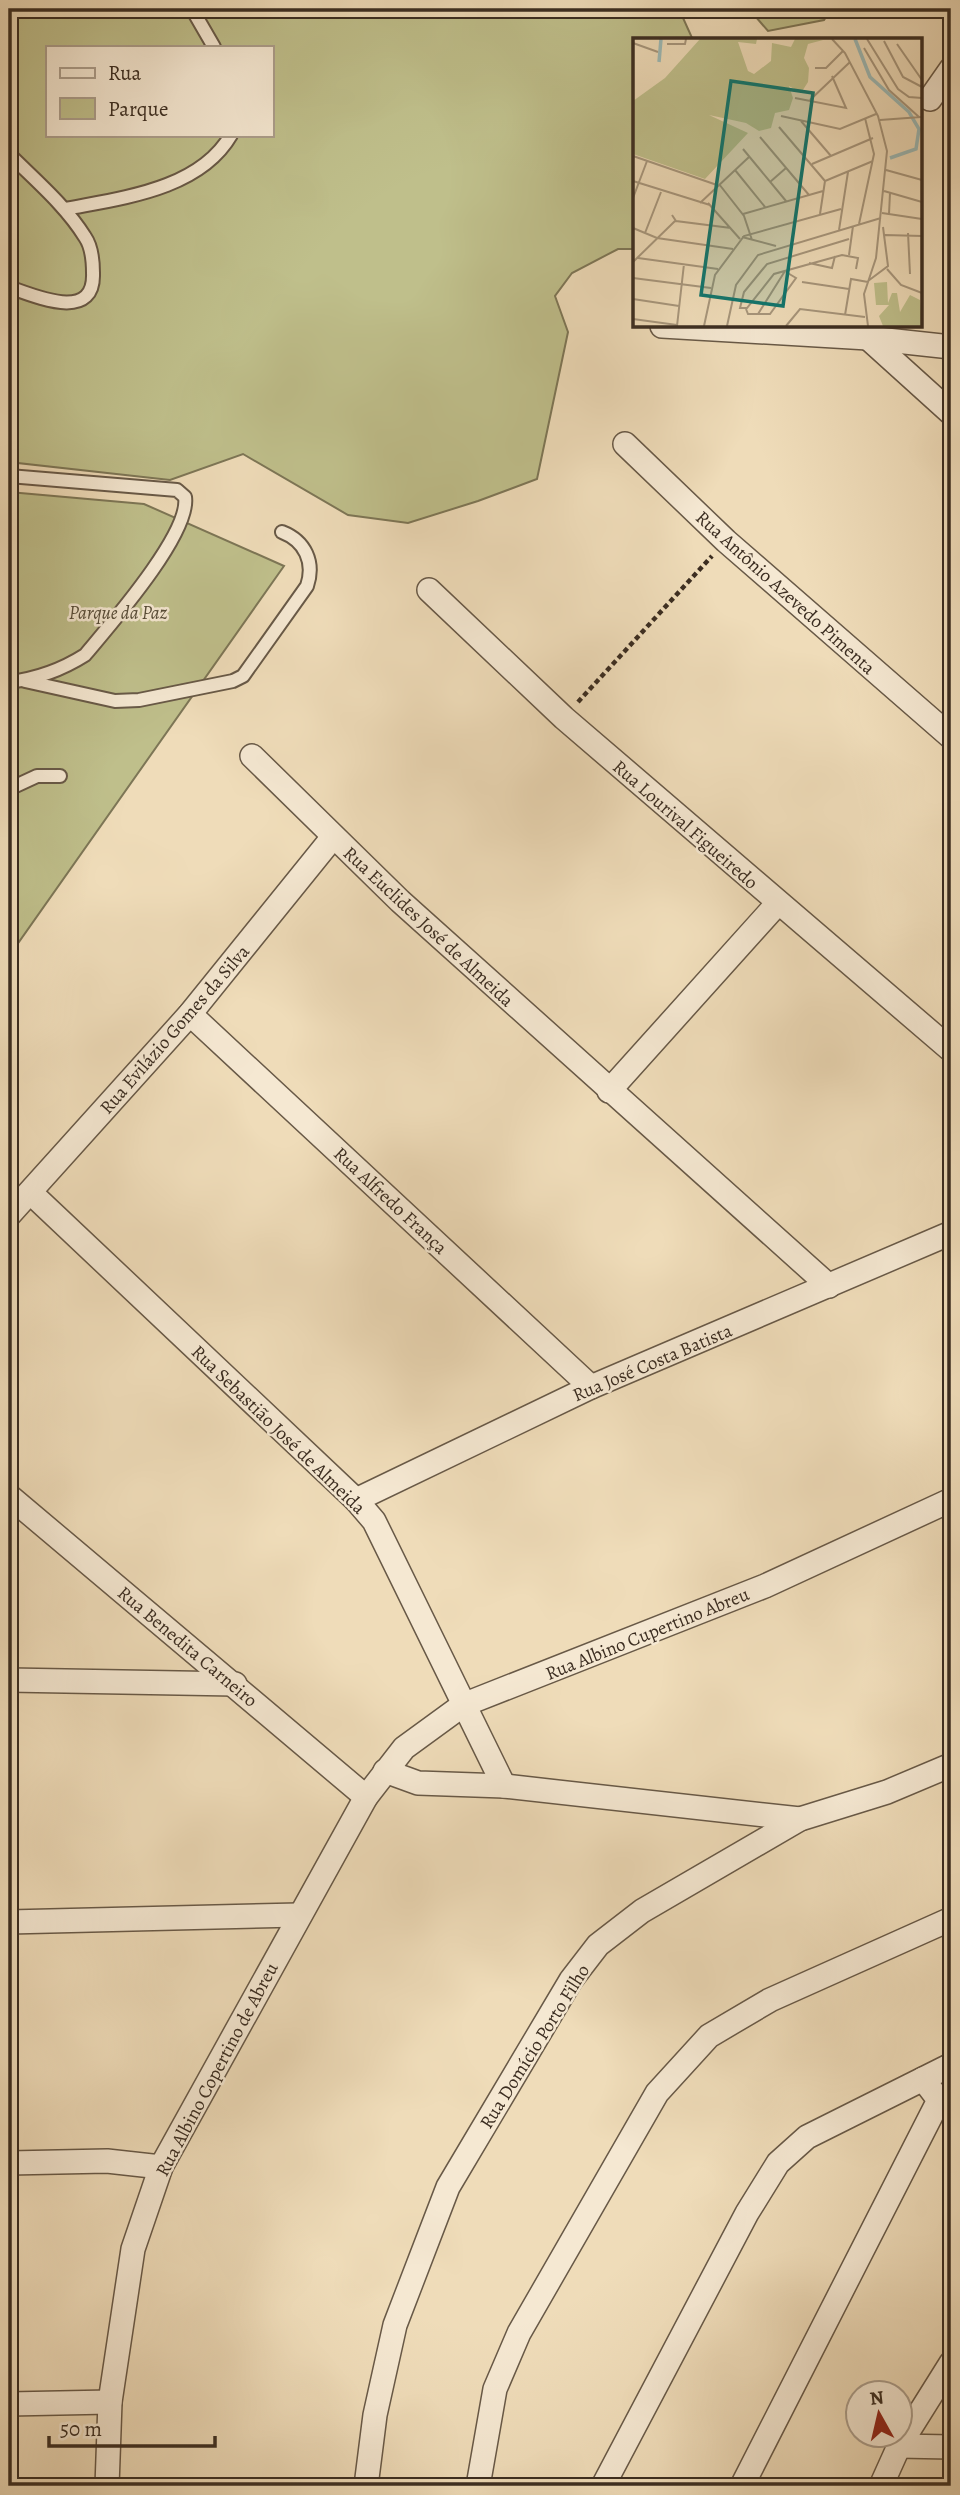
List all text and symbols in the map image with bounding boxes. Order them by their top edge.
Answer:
inset map [633,38,922,327]
legend [46,46,273,136]
text: Rua [108,59,142,87]
text: Parque [108,95,168,123]
street label: Rua Antônio Azevedo Pimenta [690,505,881,681]
park label: Parque da Paz [69,600,168,626]
street label: Rua Lourival Figueiredo [607,754,764,895]
street label: Rua Euclides José de Almeida [337,841,519,1013]
street label: Rua Evilázio Gomes da Silva [94,939,256,1120]
street label: Rua Alfredo França [328,1141,453,1260]
street label: Rua José Costa Batista [569,1318,736,1408]
street label: Rua Sebastião José de Almeida [185,1339,371,1520]
street label: Rua Benedita Carneiro [112,1580,263,1713]
street label: Rua Albino Cupertino Abreu [542,1581,754,1687]
street label: Rua Albino Copertino de Abreu [149,1957,285,2181]
street label: Rua Domício Porto Filho [474,1959,596,2134]
north arrow [844,2380,914,2450]
text: N [868,2384,886,2412]
scale bar [49,2404,215,2448]
text: 50 m [60,2415,102,2443]

